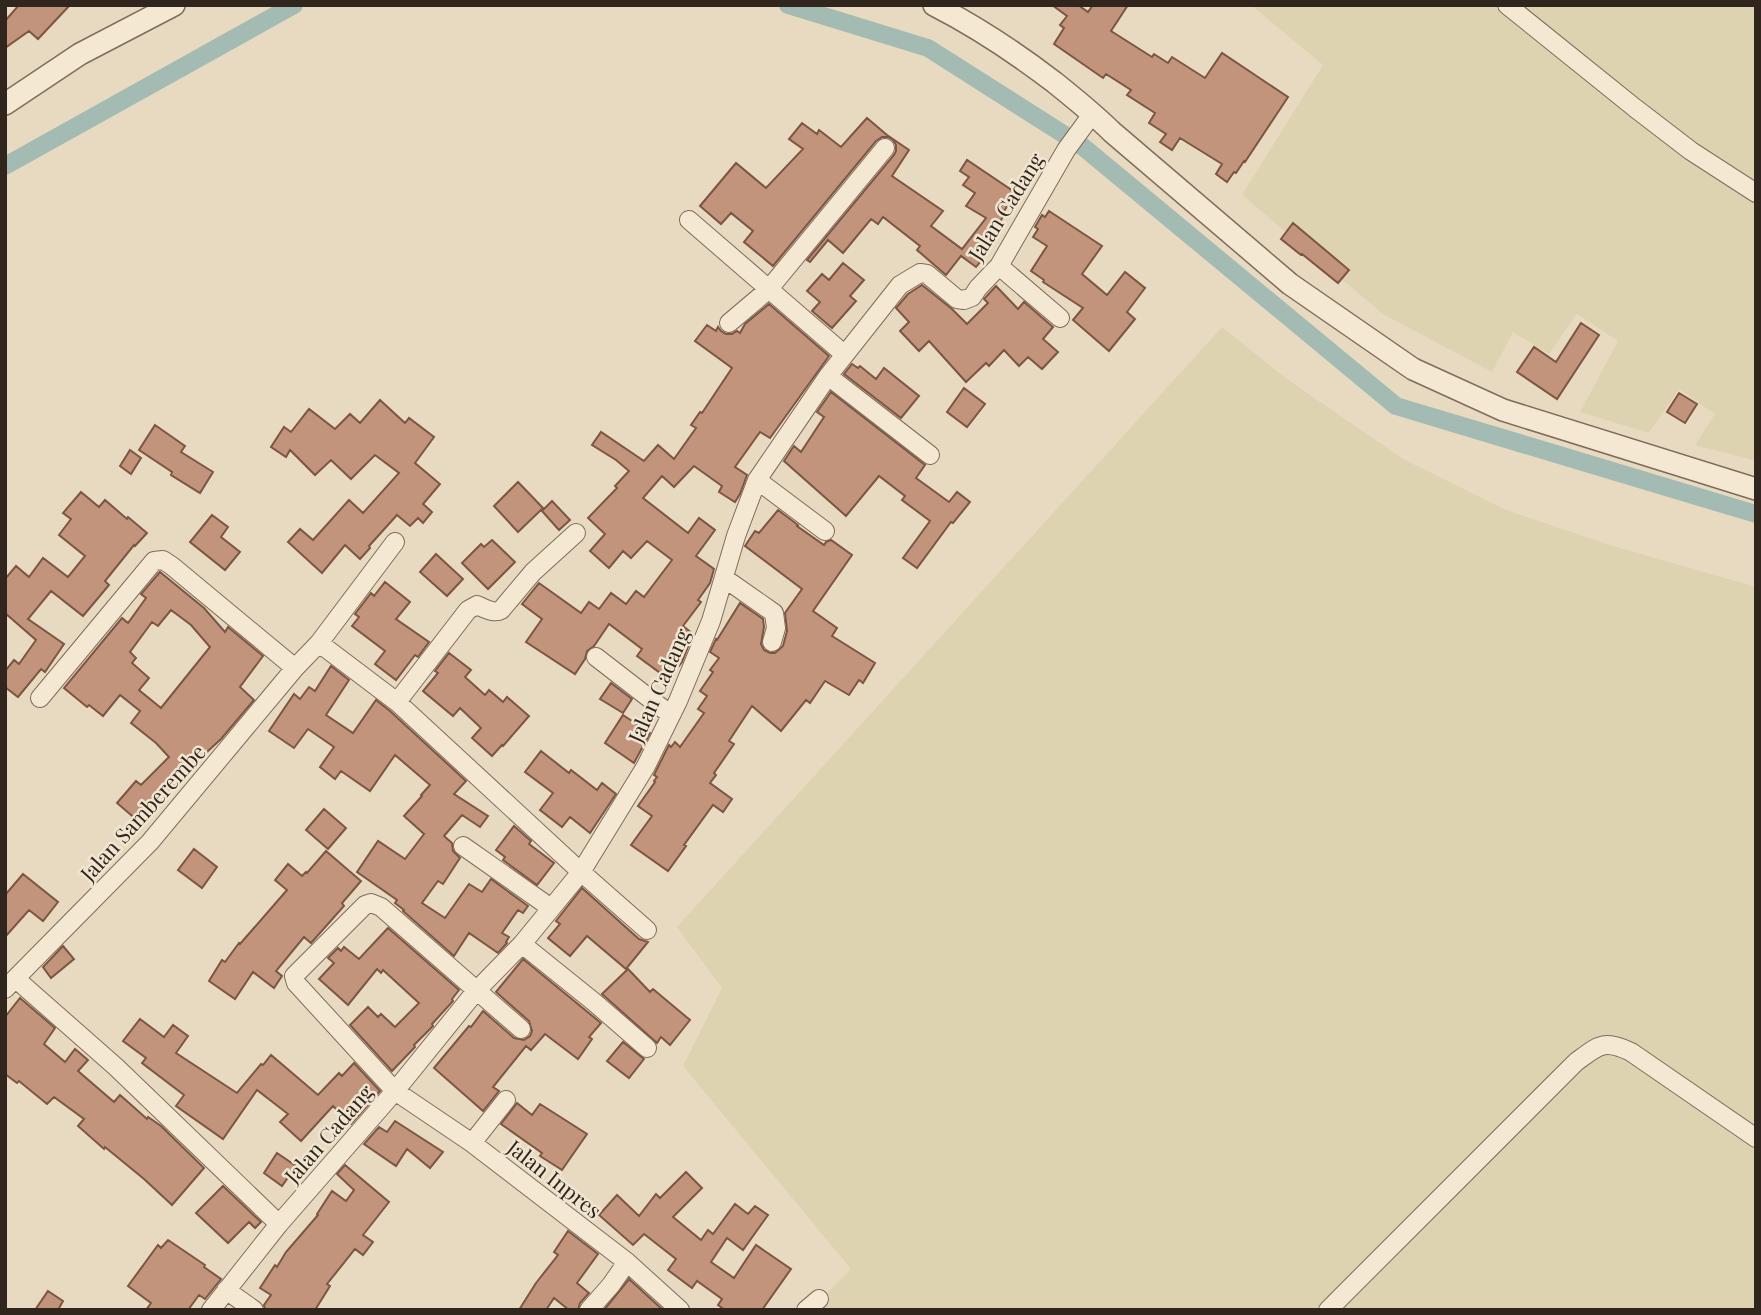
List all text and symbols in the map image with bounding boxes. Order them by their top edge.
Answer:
street label: Jalan Cadang [960,147,1049,266]
street label: Jalan Cadang [620,624,696,747]
street label: Jalan Samberembe [73,738,211,887]
street label: Jalan Cadang [277,1078,379,1189]
street label: Jalan Inpres [502,1132,608,1223]

